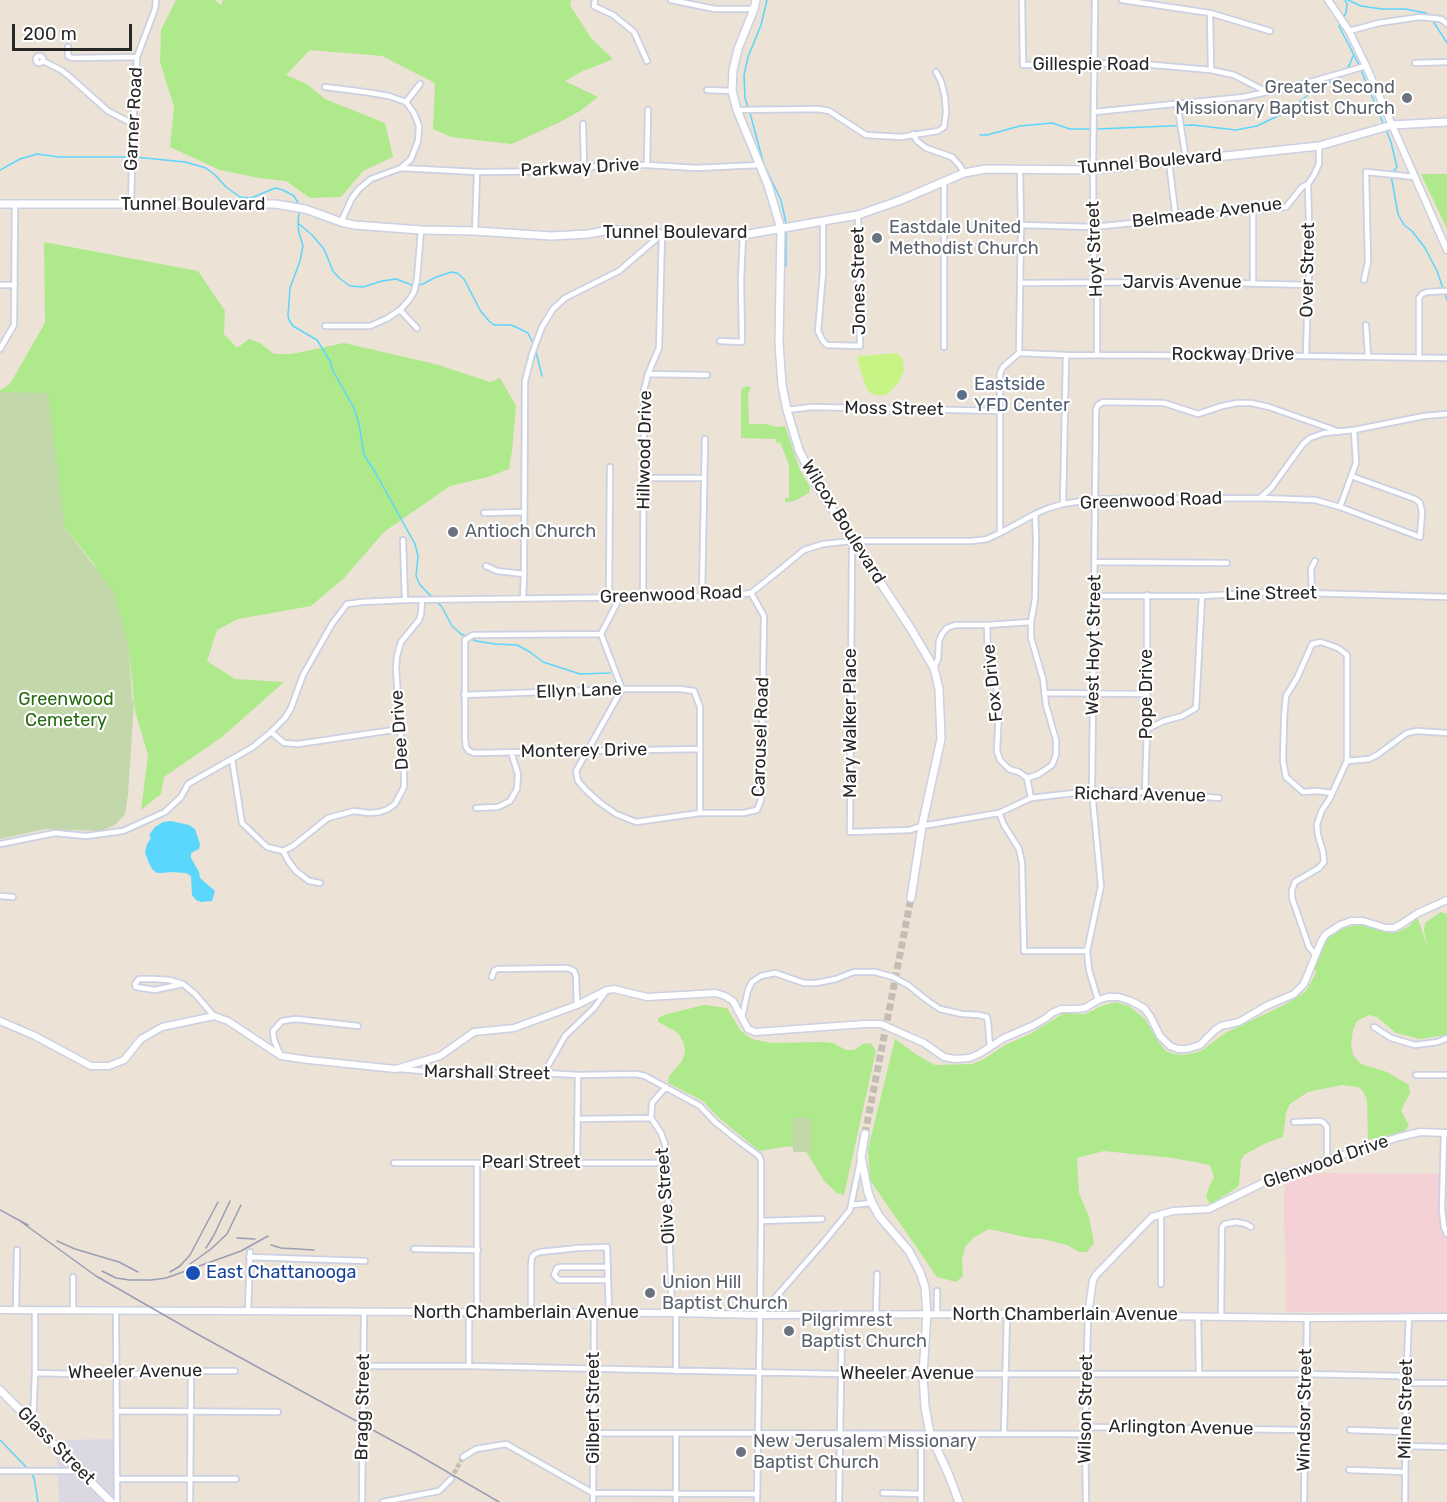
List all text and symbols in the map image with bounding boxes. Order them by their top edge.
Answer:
scale bar [15,12,135,50]
text: 200 m [23,23,77,45]
street label: Gillespie Road [1033,54,1149,76]
street label: Garner Road [120,67,148,171]
place label: Greater Second Missionary Baptist Church [1175,77,1395,119]
marker: Greater Second Missionary Baptist Church [1400,91,1414,105]
street label: Tunnel Boulevard [1077,145,1223,179]
street label: Parkway Drive [520,154,640,182]
street label: Belmeade Avenue [1131,193,1283,233]
street label: Tunnel Boulevard [121,194,265,216]
street label: Hoyt Street [1083,201,1107,297]
place label: Eastdale United Methodist Church [889,217,1039,260]
street label: Tunnel Boulevard [603,222,747,244]
street label: Over Street [1296,222,1320,318]
street label: Jones Street [847,227,871,335]
marker: Eastdale United Methodist Church [870,231,884,245]
street label: Jarvis Avenue [1122,272,1242,294]
street label: Rockway Drive [1172,344,1294,366]
place label: Eastside YFD Center [974,374,1070,416]
marker: Eastside YFD Center [955,388,969,402]
street label: Hillwood Drive [633,390,657,510]
street label: Moss Street [844,397,944,421]
street label: Wilcox Boulevard [796,456,890,588]
street label: Greenwood Road [1079,488,1223,514]
place label: Antioch Church [465,521,596,543]
marker: Antioch Church [446,525,460,539]
street label: West Hoyt Street [1082,574,1106,716]
street label: Greenwood Road [599,582,743,608]
street label: Line Street [1225,582,1317,606]
street label: Fox Drive [978,643,1008,723]
street label: Mary Walker Place [840,648,862,798]
street label: Pope Drive [1136,649,1158,739]
street label: Carousel Road [748,676,774,798]
street label: Ellyn Lane [536,679,622,703]
park label: Greenwood Cemetery [18,689,114,732]
street label: Dee Drive [386,689,414,771]
street label: Monterey Drive [521,739,647,763]
street label: Richard Avenue [1074,783,1206,807]
street label: Marshall Street [424,1061,550,1085]
street label: Glenwood Drive [1261,1130,1391,1194]
street label: Olive Street [652,1147,680,1245]
street label: Pearl Street [481,1152,581,1174]
place label: East Chattanooga [206,1262,357,1284]
marker: East Chattanooga [184,1264,202,1282]
place label: Union Hill Baptist Church [662,1272,788,1314]
marker: Union Hill Baptist Church [643,1286,657,1300]
street label: North Chamberlain Avenue [413,1302,639,1324]
street label: North Chamberlain Avenue [952,1304,1178,1326]
place label: Pilgrimrest Baptist Church [801,1310,927,1352]
marker: Pilgrimrest Baptist Church [782,1324,796,1338]
street label: Windsor Street [1293,1348,1317,1472]
street label: Gilbert Street [583,1352,605,1464]
street label: Bragg Street [351,1354,375,1460]
street label: Wilson Street [1074,1354,1098,1464]
street label: Milne Street [1394,1359,1418,1459]
street label: Wheeler Avenue [68,1360,202,1384]
street label: Wheeler Avenue [840,1363,974,1385]
street label: Glass Street [13,1403,99,1489]
street label: Arlington Avenue [1108,1416,1254,1440]
place label: New Jerusalem Missionary Baptist Church [753,1431,977,1474]
marker: New Jerusalem Missionary Baptist Church [734,1445,748,1459]

